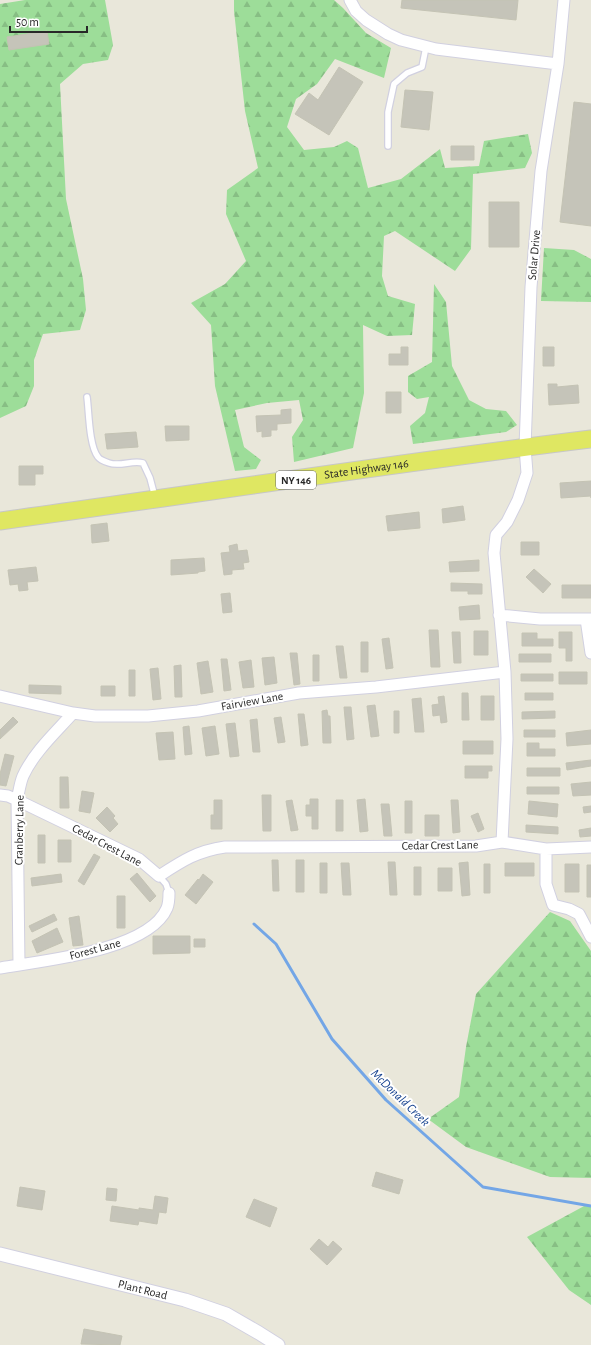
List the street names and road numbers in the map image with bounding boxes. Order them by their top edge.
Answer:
street label: Solar Drive [526,229,542,281]
street label: State Highway 146 [323,457,410,481]
road number: NY 146 [276,471,316,489]
street label: Fairview Lane [220,690,284,712]
street label: Cranberry Lane [12,795,27,865]
street label: Cedar Crest Lane [70,822,144,868]
street label: Cedar Crest Lane [401,838,479,852]
street label: Forest Lane [68,936,122,962]
street label: Plant Road [117,1278,169,1301]

